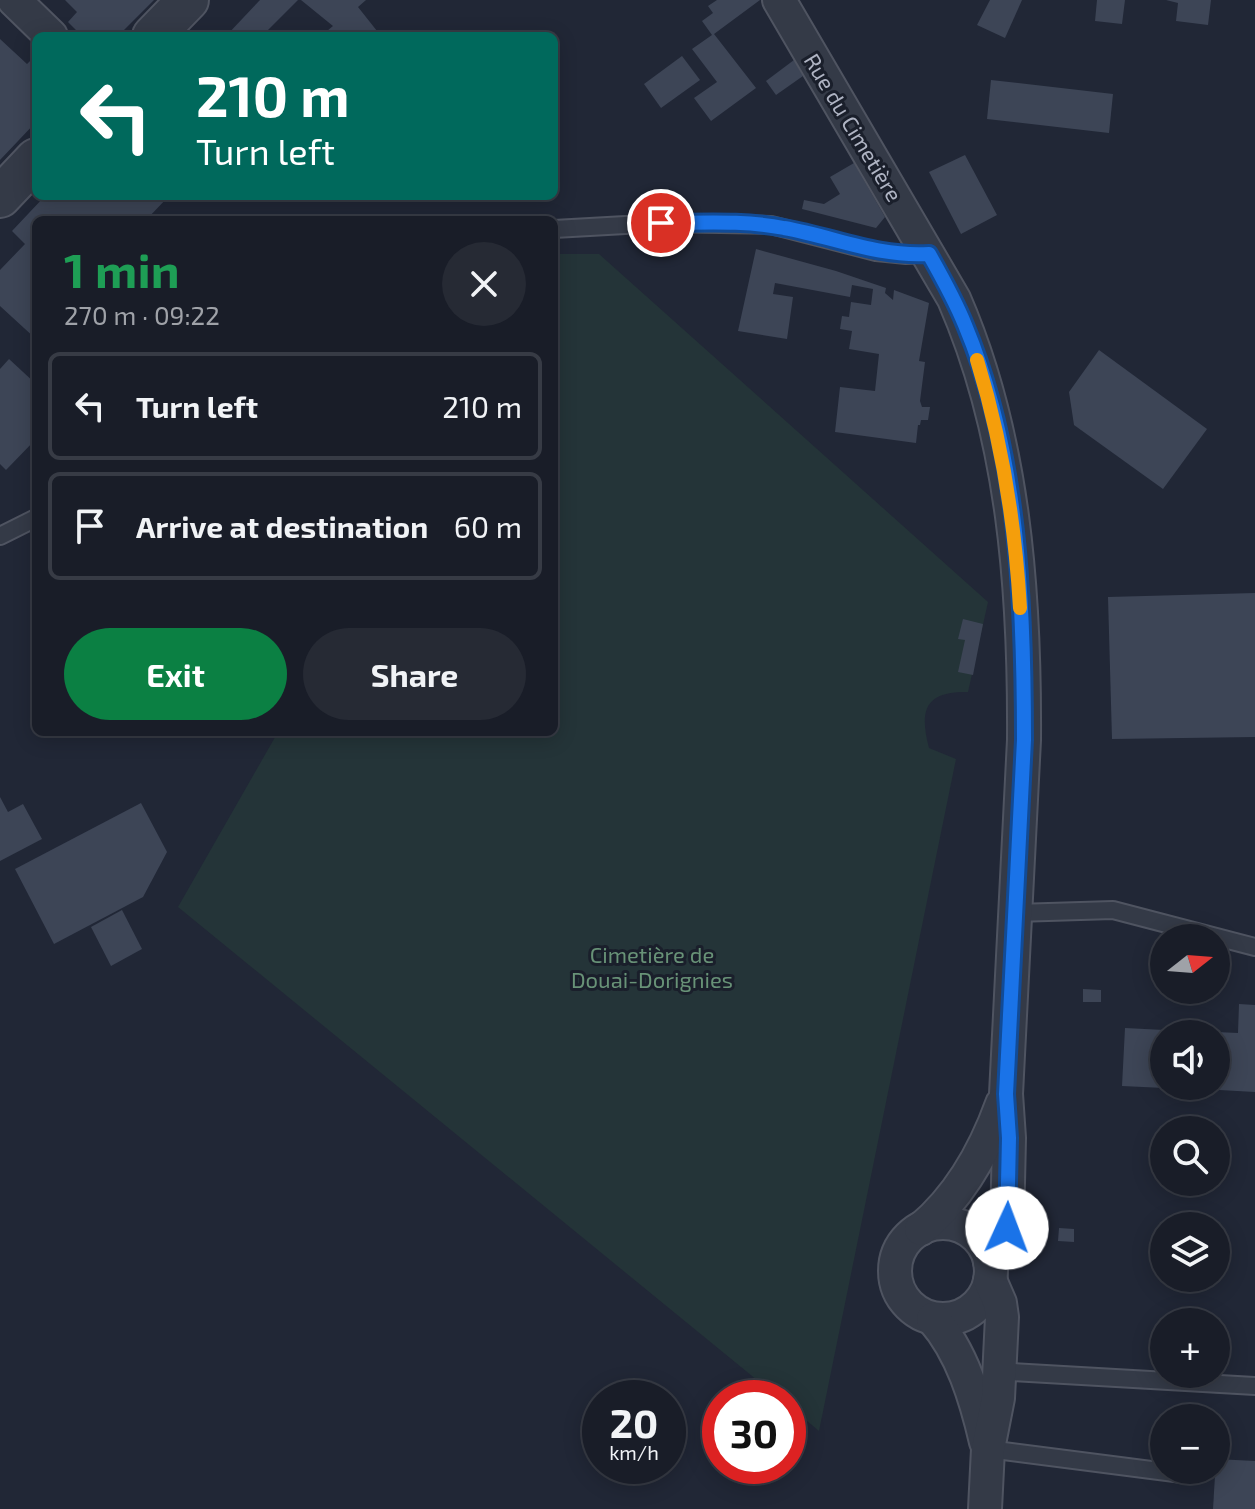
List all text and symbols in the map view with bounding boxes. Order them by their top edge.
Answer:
street label: Rue du Cimetière [800,48,908,206]
text: 210 m [196,61,350,128]
icon: left [64,64,168,168]
text: Turn left [196,129,335,172]
pin [627,189,695,257]
icon: arrive [639,201,683,245]
text: 1 min [64,240,180,298]
button: close [442,242,526,326]
text: 270 m · 09:22 [64,299,220,330]
icon: left [68,384,112,428]
text: Turn left [136,388,258,424]
text: 210 m [442,388,522,424]
icon: arrive [68,504,112,548]
text: Arrive at destination [136,508,428,544]
text: 60 m [454,508,522,544]
button: Exit [64,628,287,720]
button: Share [303,628,526,720]
north arrow [1150,924,1230,1004]
map controls [1150,924,1230,1484]
park label: Cimetière de Douai-Dorignies [571,941,733,992]
button: sound [1150,1020,1230,1100]
button: search [1150,1116,1230,1196]
position arrow [965,1186,1049,1270]
button: layers [1150,1212,1230,1292]
button: + [1150,1308,1230,1388]
speed limit sign: 30 [702,1380,806,1484]
text: 20 [610,1398,658,1446]
button: − [1150,1404,1230,1484]
text: km/h [609,1440,659,1464]

